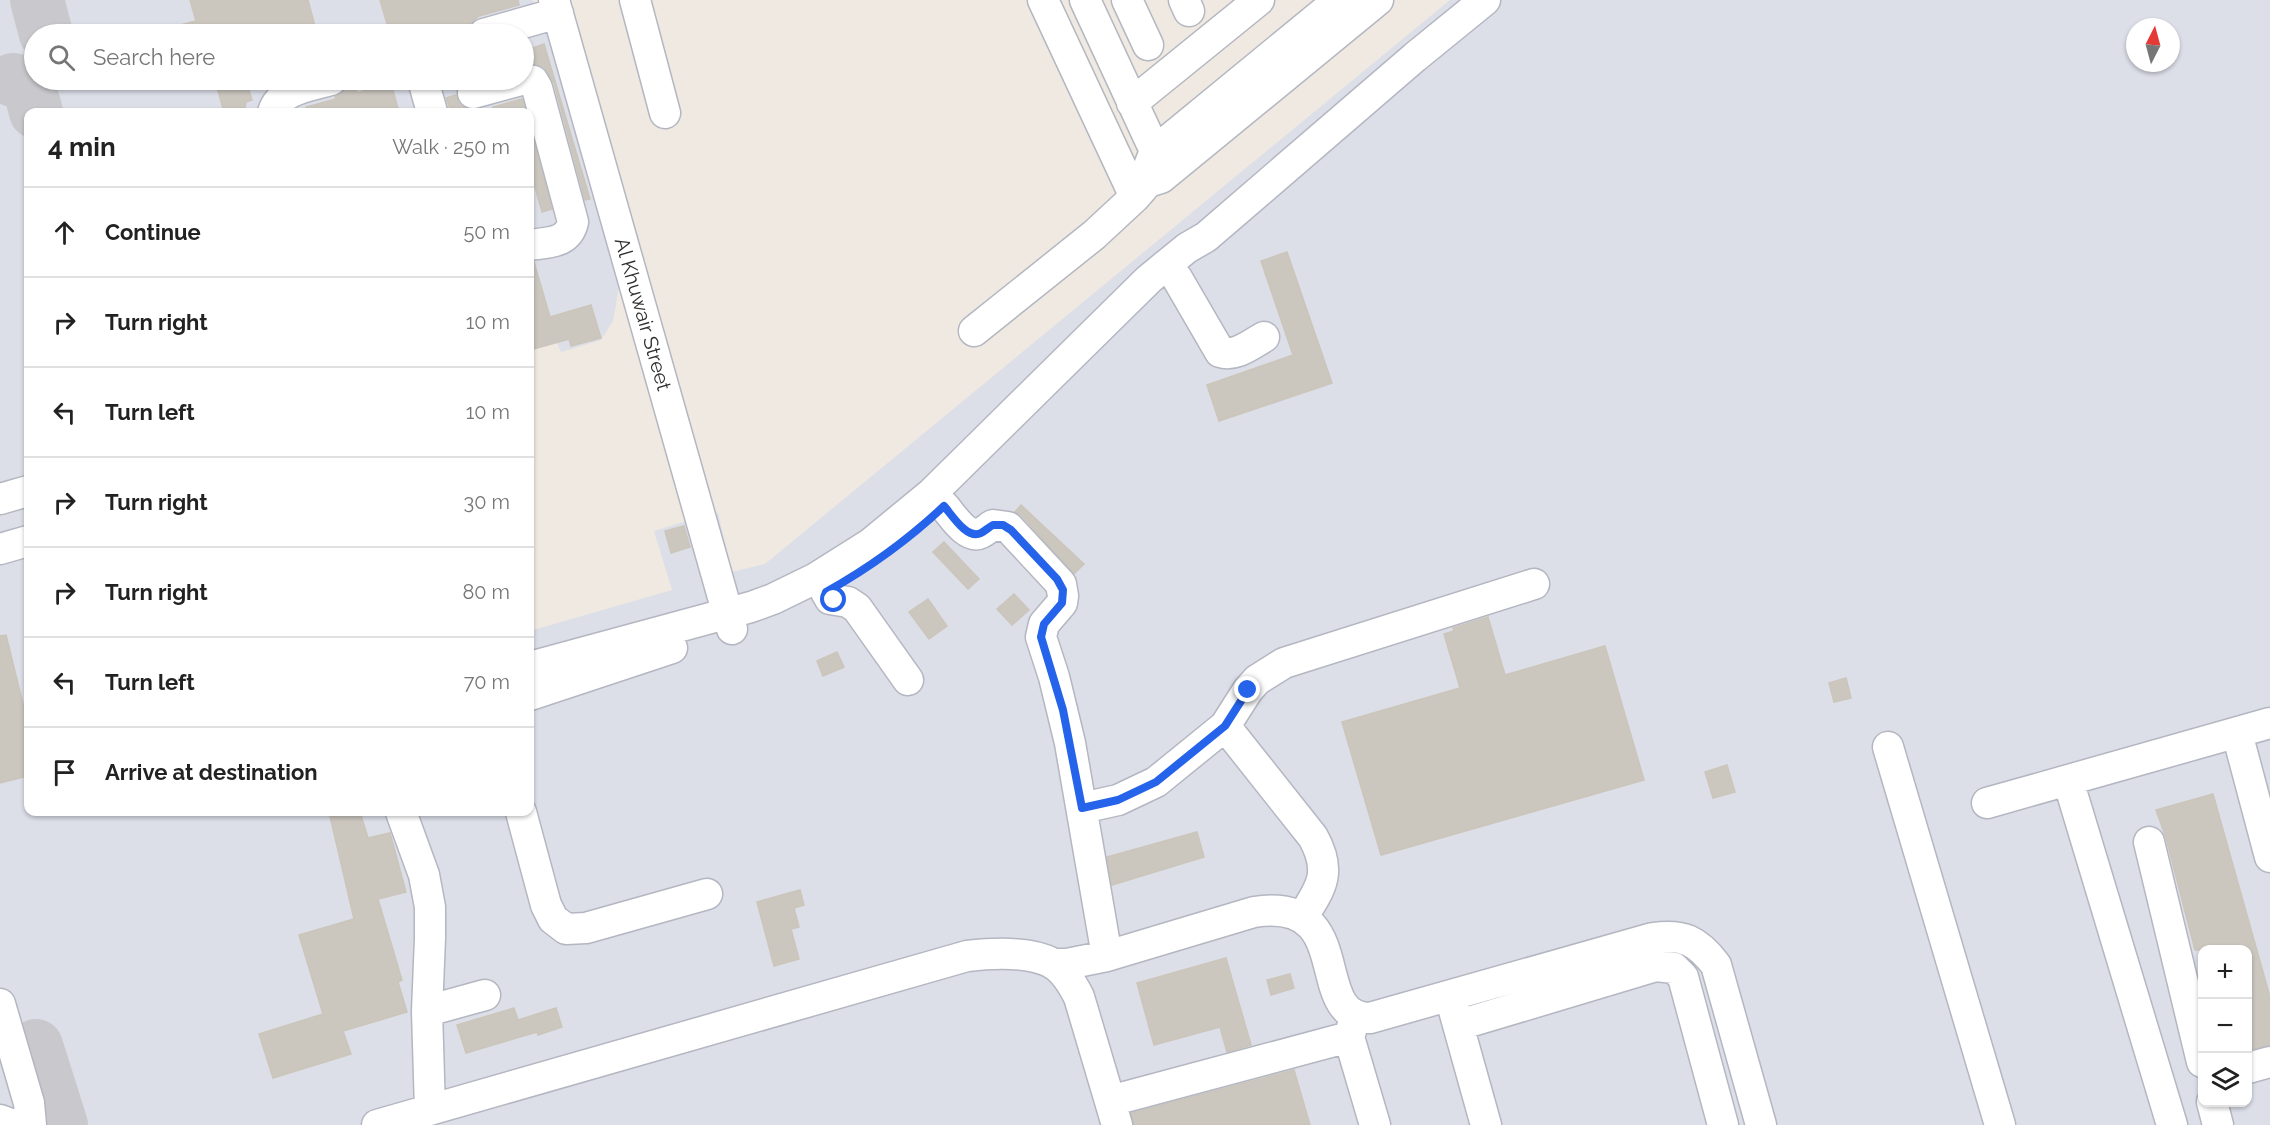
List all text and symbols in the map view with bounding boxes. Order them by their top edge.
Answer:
north arrow [2126,18,2180,72]
search box [24,24,534,90]
icon: search [45,41,78,74]
text: Search here [93,44,215,70]
text: 4 min [48,132,116,162]
text: Walk · 250 m [392,135,510,159]
icon: ahead [48,216,81,249]
text: Continue [105,219,201,245]
text: 50 m [463,220,510,244]
street label: Al Khuwair Street [610,235,676,394]
icon: right [48,306,81,339]
text: Turn right [105,309,208,335]
text: 10 m [466,310,510,334]
icon: left [48,396,81,429]
text: Turn left [105,399,195,425]
text: 10 m [466,400,510,424]
icon: right [48,486,81,519]
text: Turn right [105,489,208,515]
text: 30 m [464,490,510,514]
icon: right [48,576,81,609]
text: Turn right [105,579,208,605]
text: 80 m [462,580,510,604]
route start [820,586,846,612]
icon: left [48,666,81,699]
text: Turn left [105,669,195,695]
text: 70 m [464,670,510,694]
route end [1234,676,1260,702]
icon: arrive [48,756,81,789]
text: Arrive at destination [105,759,318,785]
map controls [2198,945,2252,1107]
button: + [2198,945,2252,999]
button: − [2198,999,2252,1053]
button: layers [2198,1053,2252,1107]

